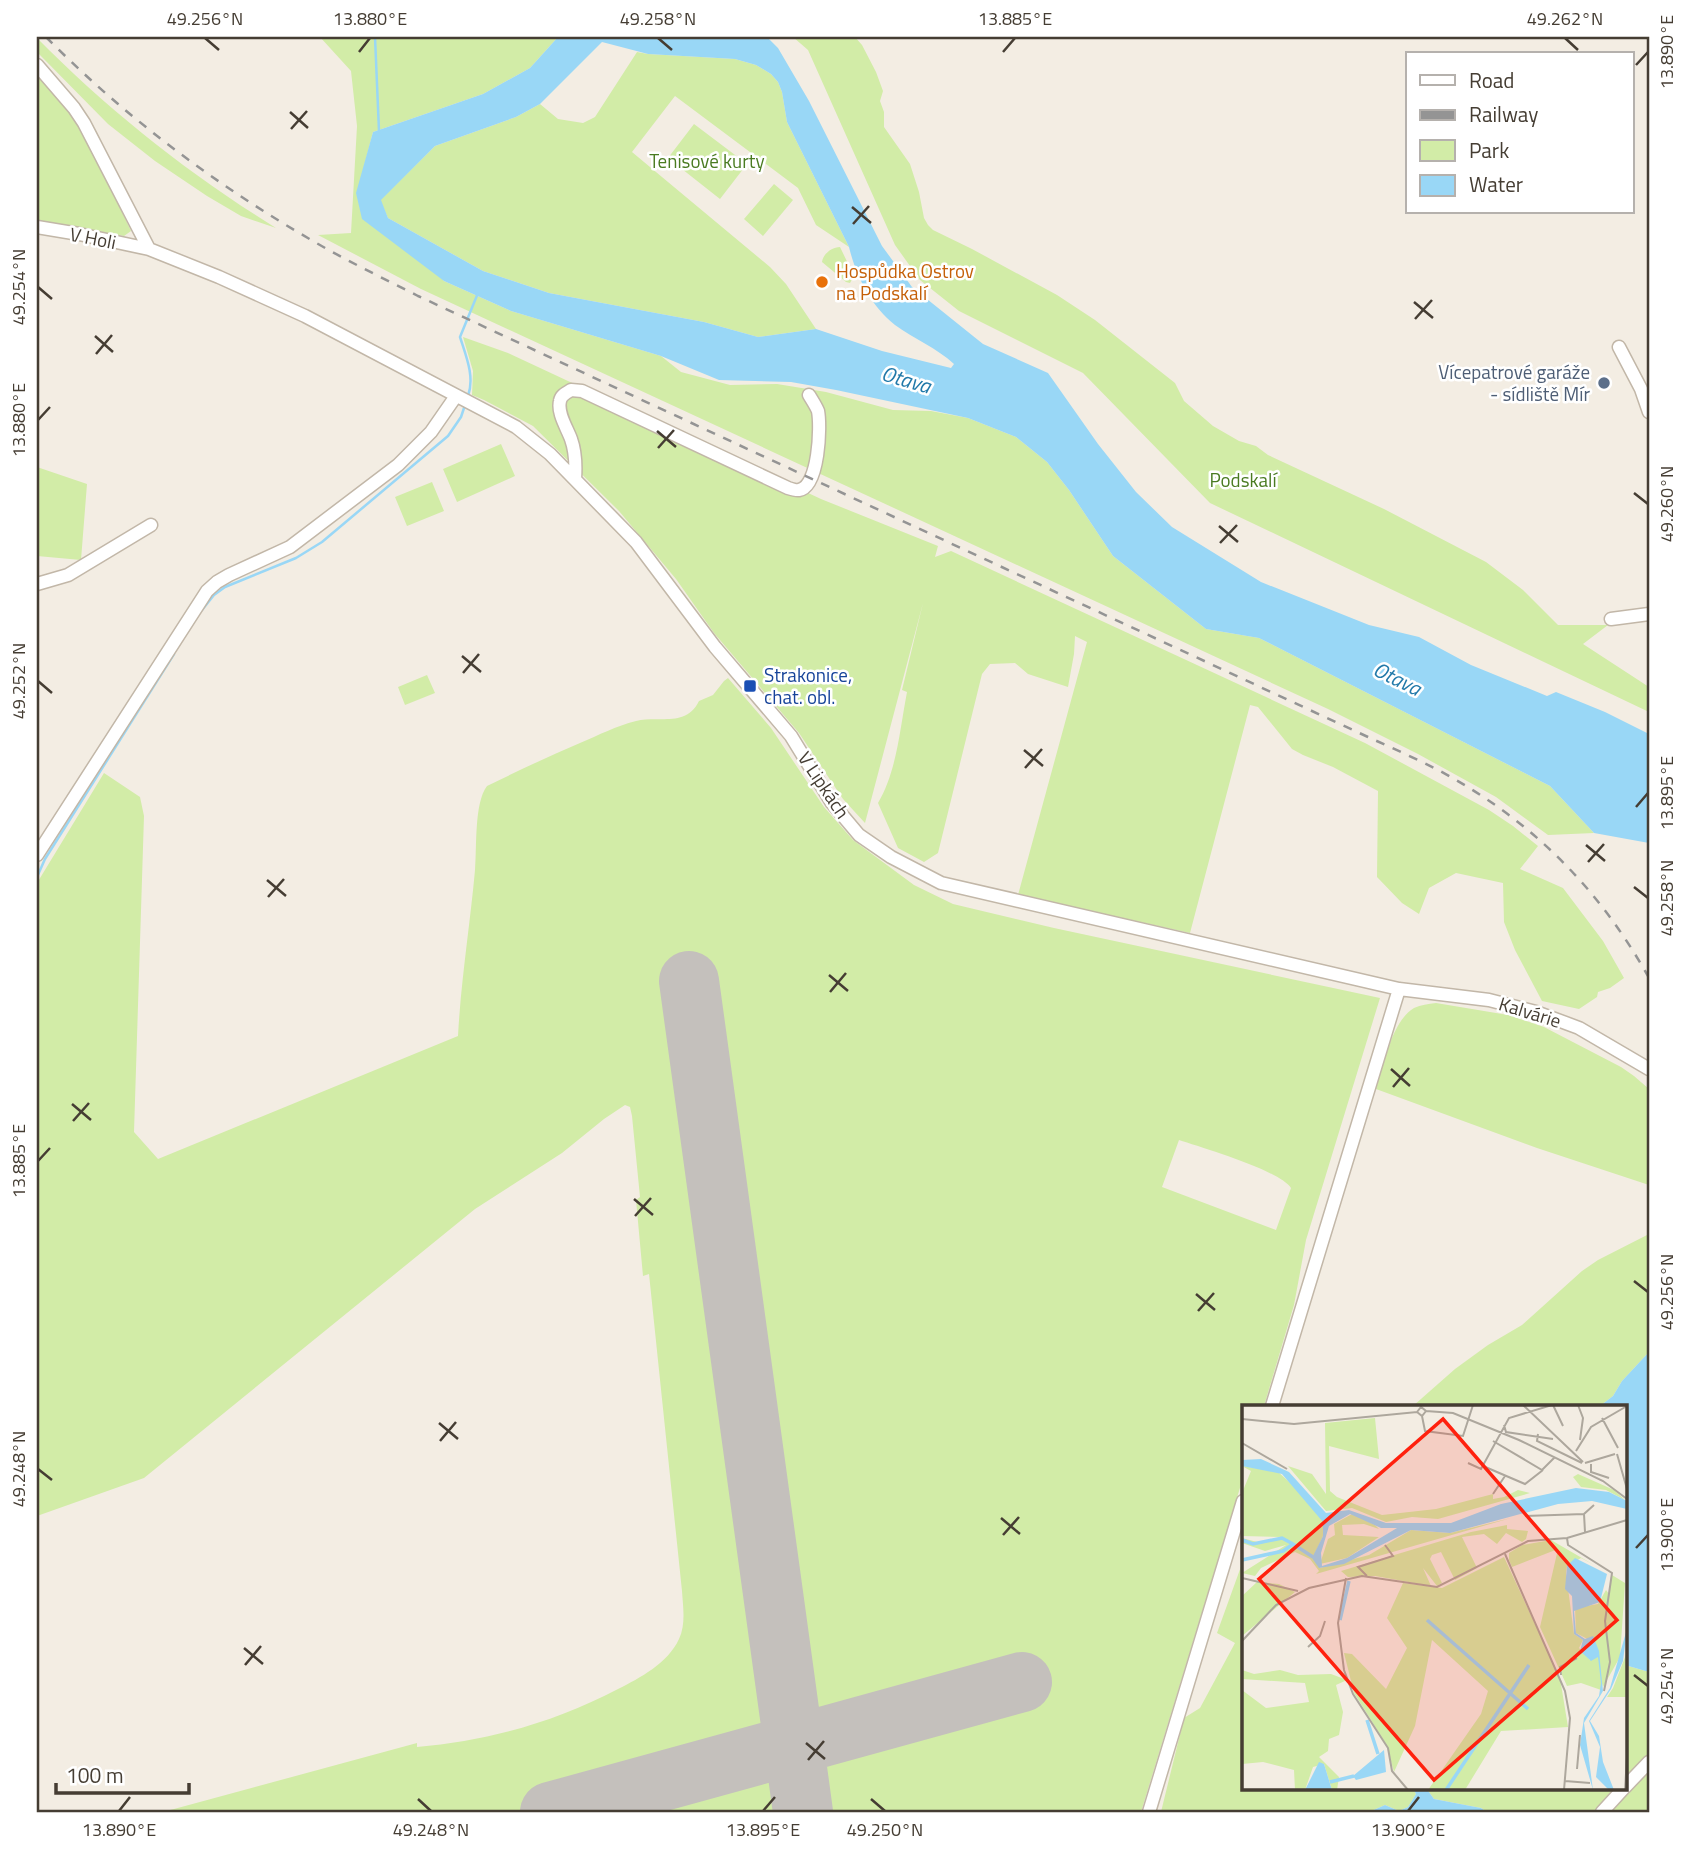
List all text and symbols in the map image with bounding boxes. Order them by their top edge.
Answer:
text: 49.256°N [167,5,243,32]
text: 13.880°E [333,5,407,32]
text: 49.258°N [620,5,696,32]
text: 13.885°E [978,5,1052,32]
text: 49.262°N [1527,5,1603,32]
text: 13.890°E [1653,15,1680,89]
legend [1406,52,1634,214]
text: Road [1469,64,1514,96]
text: Railway [1469,98,1538,130]
text: Park [1469,134,1509,166]
park label: Tenisové kurty [649,146,765,175]
text: Water [1469,168,1523,200]
street label: V Holi [67,219,119,256]
text: 49.254°N [5,249,32,325]
place label: Hospůdka Ostrov na Podskalí [836,256,974,307]
marker: Hospůdka Ostrov na Podskalí [814,274,830,290]
water label: Otava [878,357,936,402]
place label: Vícepatrové garáže - sídliště Mír [1438,357,1590,408]
marker: Vícepatrové garáže - sídliště Mír [1596,375,1612,391]
text: 13.880°E [5,383,32,457]
park label: Podskalí [1209,465,1278,494]
text: 49.260°N [1653,466,1680,542]
text: 49.252°N [5,643,32,719]
water label: Otava [1368,653,1428,704]
place label: Strakonice, chat. obl. [764,660,852,711]
marker: Strakonice, chat. obl. [742,678,758,694]
street label: V Lipkách [791,745,858,824]
text: 13.895°E [1653,756,1680,830]
text: 49.258°N [1653,860,1680,936]
street label: Kalvárie [1496,988,1565,1035]
text: 13.885°E [5,1124,32,1198]
text: 49.256°N [1653,1254,1680,1330]
inset map [1242,1405,1626,1790]
text: 49.248°N [5,1431,32,1507]
text: 13.900°E [1653,1498,1680,1572]
text: 49.254°N [1653,1648,1680,1724]
scale bar [56,1751,189,1795]
text: 100 m [66,1759,123,1791]
text: 13.890°E [82,1816,156,1843]
text: 49.248°N [393,1816,469,1843]
text: 13.895°E [726,1816,800,1843]
text: 49.250°N [847,1816,923,1843]
text: 13.900°E [1371,1816,1445,1843]

